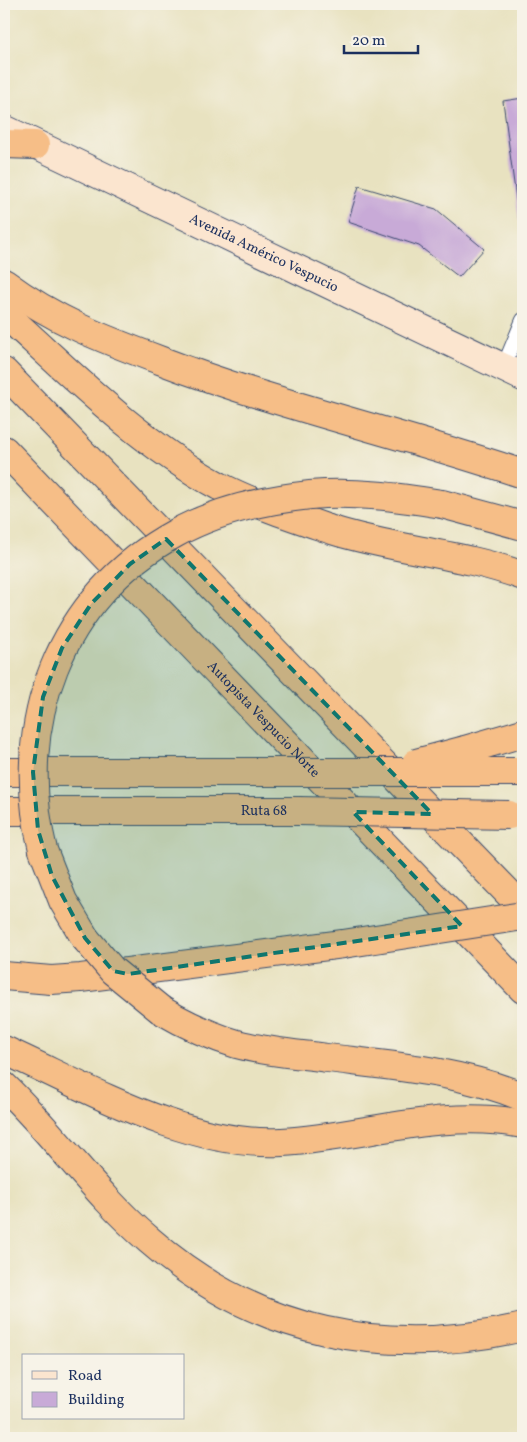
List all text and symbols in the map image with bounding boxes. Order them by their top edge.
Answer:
scale bar [344,22,418,54]
text: 20 m [352,31,385,52]
street label: Avenida Américo Vespucio [186,209,342,297]
street label: Autopista Vespucio Norte [203,657,324,782]
street label: Ruta 68 [241,802,287,821]
legend [22,1354,185,1420]
text: Road [68,1366,102,1387]
text: Building [68,1390,125,1411]

